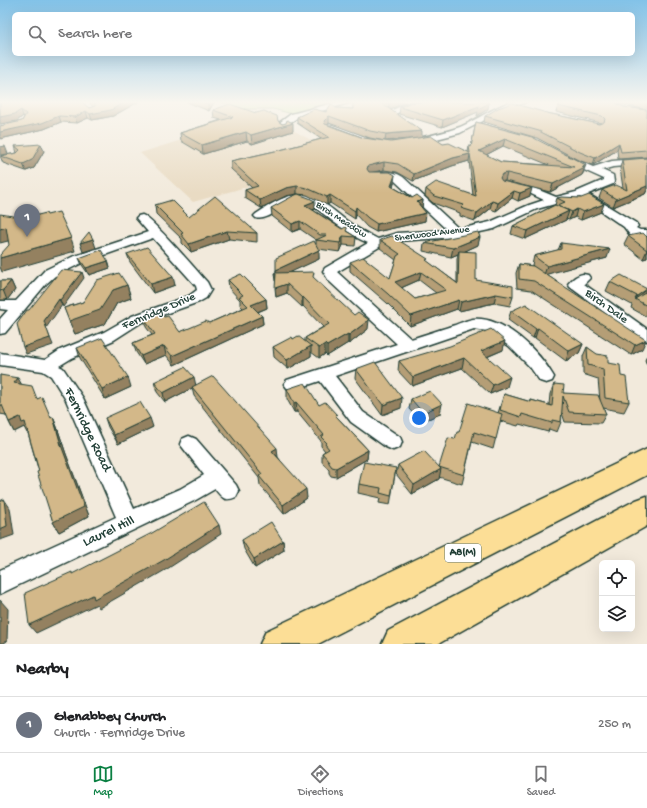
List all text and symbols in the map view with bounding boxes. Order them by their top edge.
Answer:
search box [12,12,635,56]
icon: search [26,23,48,45]
text: Search here [58,25,132,43]
street label: Birch Meadow [312,199,369,241]
pin: 1 [14,204,40,237]
street label: Sherwood Avenue [394,223,471,245]
street label: Birch Dale [581,286,631,328]
street label: Fernridge Drive [119,290,198,334]
street label: Fernridge Road [59,384,115,476]
your location [409,408,429,428]
street label: Laurel Hill [80,513,138,551]
road number: A8(M) [445,544,481,562]
map controls [599,560,635,632]
button: locate [599,560,635,596]
button: layers [599,596,635,632]
text: Nearby [16,660,69,680]
text: Glenabbey Church [54,708,166,726]
text: 1 [26,717,32,732]
text: 250 m [598,717,631,732]
text: Church · Fernridge Drive [54,726,185,741]
tab: Map [92,763,114,799]
tab: Directions [298,763,343,799]
tab: Saved [527,763,555,799]

